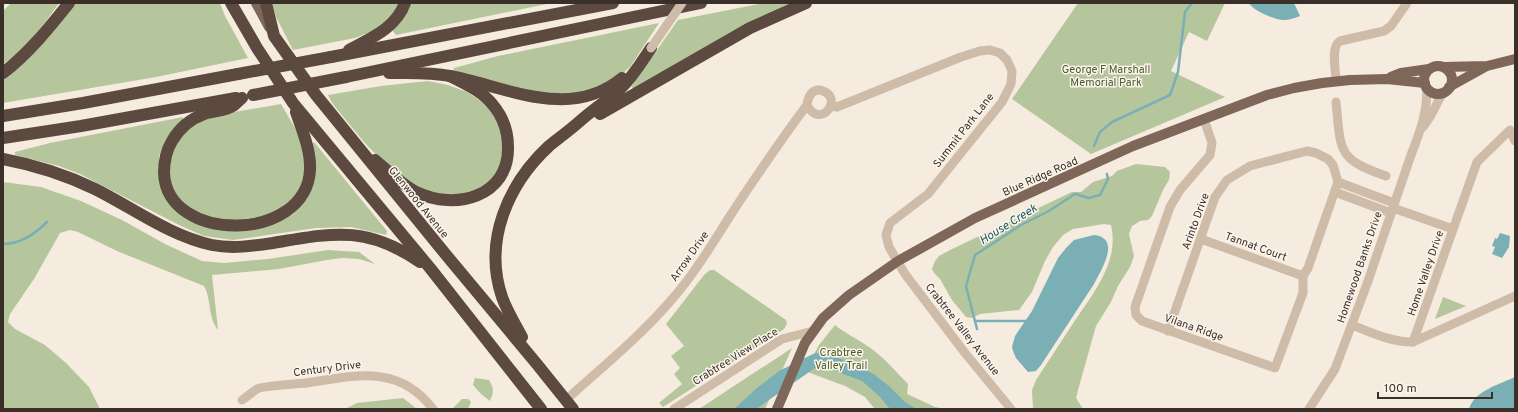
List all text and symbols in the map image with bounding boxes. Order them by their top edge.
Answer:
park label: George F Marshall Memorial Park [1062,63,1150,90]
street label: Summit Park Lane [930,90,997,171]
street label: Blue Ridge Road [1000,154,1080,200]
street label: Glenwood Avenue [385,164,451,241]
street label: Arinto Drive [1179,191,1213,252]
water label: House Creek [977,200,1041,249]
street label: Homewood Banks Drive [1334,210,1386,325]
street label: Arrow Drive [667,229,712,284]
street label: Tannat Court [1223,229,1288,265]
street label: Home Valley Drive [1405,229,1447,318]
street label: Crabtree Valley Avenue [922,281,1003,379]
street label: Vilana Ridge [1162,311,1225,345]
street label: Crabtree View Place [690,325,781,389]
park label: Crabtree Valley Trail [815,346,867,373]
street label: Century Drive [292,358,362,380]
scale bar [1378,374,1492,400]
text: 100 m [1384,381,1417,397]

